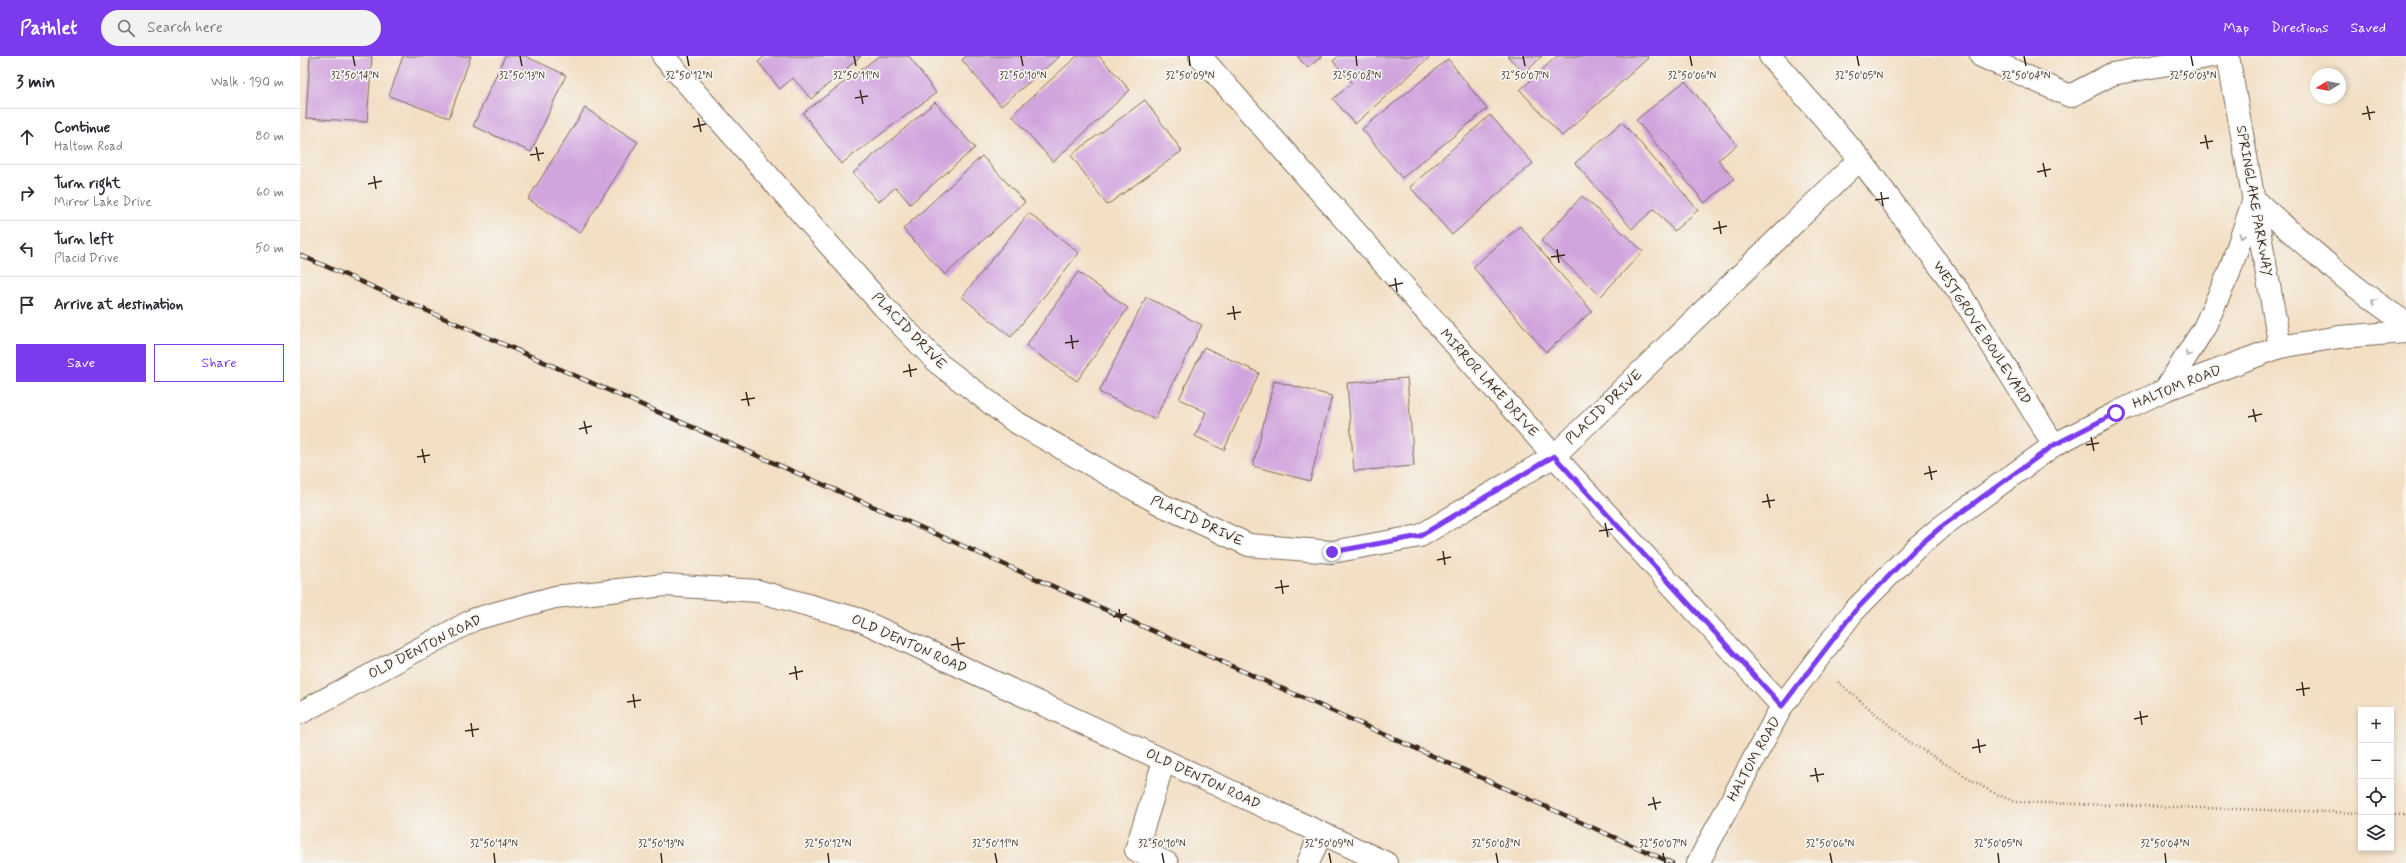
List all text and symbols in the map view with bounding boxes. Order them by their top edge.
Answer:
search box [101,10,381,46]
text: Pathlet [20,16,77,41]
icon: search [115,17,137,39]
text: Search here [147,18,223,38]
text: Map [2223,19,2249,37]
text: Directions [2271,19,2329,37]
text: Saved [2351,19,2386,37]
north arrow [2310,68,2346,104]
text: 32°50'14"N [331,69,379,83]
text: 32°50'13"N [499,69,545,83]
text: 32°50'12"N [665,69,713,83]
text: 32°50'11"N [833,69,879,83]
text: 32°50'10"N [999,69,1047,83]
text: 32°50'09"N [1166,69,1215,83]
text: 32°50'08"N [1333,69,1382,83]
text: 32°50'07"N [1501,69,1549,83]
text: 32°50'06"N [1668,69,1717,83]
text: 32°50'05"N [1835,69,1883,83]
text: 32°50'04"N [2002,69,2051,83]
text: 32°50'03"N [2169,69,2217,83]
text: 3 min [16,71,55,93]
text: Walk · 190 m [211,74,284,91]
text: Continue [54,118,110,138]
street label: SPRINGLAKE PARKWAY [2232,124,2276,278]
icon: ahead [16,126,38,148]
text: 80 m [255,128,284,145]
text: Haltom Road [54,138,123,155]
text: Turn right [54,174,121,194]
icon: right [16,182,38,204]
text: 60 m [256,184,284,201]
text: Mirror Lake Drive [54,194,152,211]
text: Turn left [54,230,114,250]
one-way arrow [2238,232,2247,239]
icon: left [16,238,38,260]
text: 50 m [255,240,284,257]
text: Placid Drive [54,250,119,267]
street label: WESTGROVE BOULEVARD [1929,258,2035,408]
street label: PLACID DRIVE [868,289,950,373]
icon: arrive [16,294,38,316]
text: Arrive at destination [54,295,183,315]
one-way arrow [2371,300,2378,307]
street label: MIRROR LAKE DRIVE [1436,325,1542,441]
button: Save [16,344,146,382]
button: Share [154,344,284,382]
one-way arrow [2185,350,2193,357]
street label: HALTOM ROAD [2130,361,2224,413]
street label: PLACID DRIVE [1562,366,1646,448]
route start [2107,404,2125,422]
street label: PLACID DRIVE [1148,492,1246,550]
route end [1323,543,1341,561]
street label: OLD DENTON ROAD [848,610,970,678]
street label: OLD DENTON ROAD [365,611,485,683]
map controls [2358,707,2394,851]
button: + [2358,707,2394,743]
street label: HALTOM ROAD [1723,713,1785,805]
button: − [2358,743,2394,779]
street label: OLD DENTON ROAD [1143,745,1263,813]
button: locate [2358,779,2394,815]
button: layers [2358,815,2394,851]
text: 32°50'14"N [470,837,518,851]
text: 32°50'13"N [638,837,684,851]
text: 32°50'12"N [804,837,852,851]
text: 32°50'11"N [972,837,1018,851]
text: 32°50'10"N [1138,837,1186,851]
text: 32°50'09"N [1305,837,1354,851]
text: 32°50'08"N [1472,837,1521,851]
text: 32°50'07"N [1639,837,1687,851]
text: 32°50'06"N [1806,837,1855,851]
text: 32°50'05"N [1974,837,2022,851]
text: 32°50'04"N [2141,837,2190,851]

